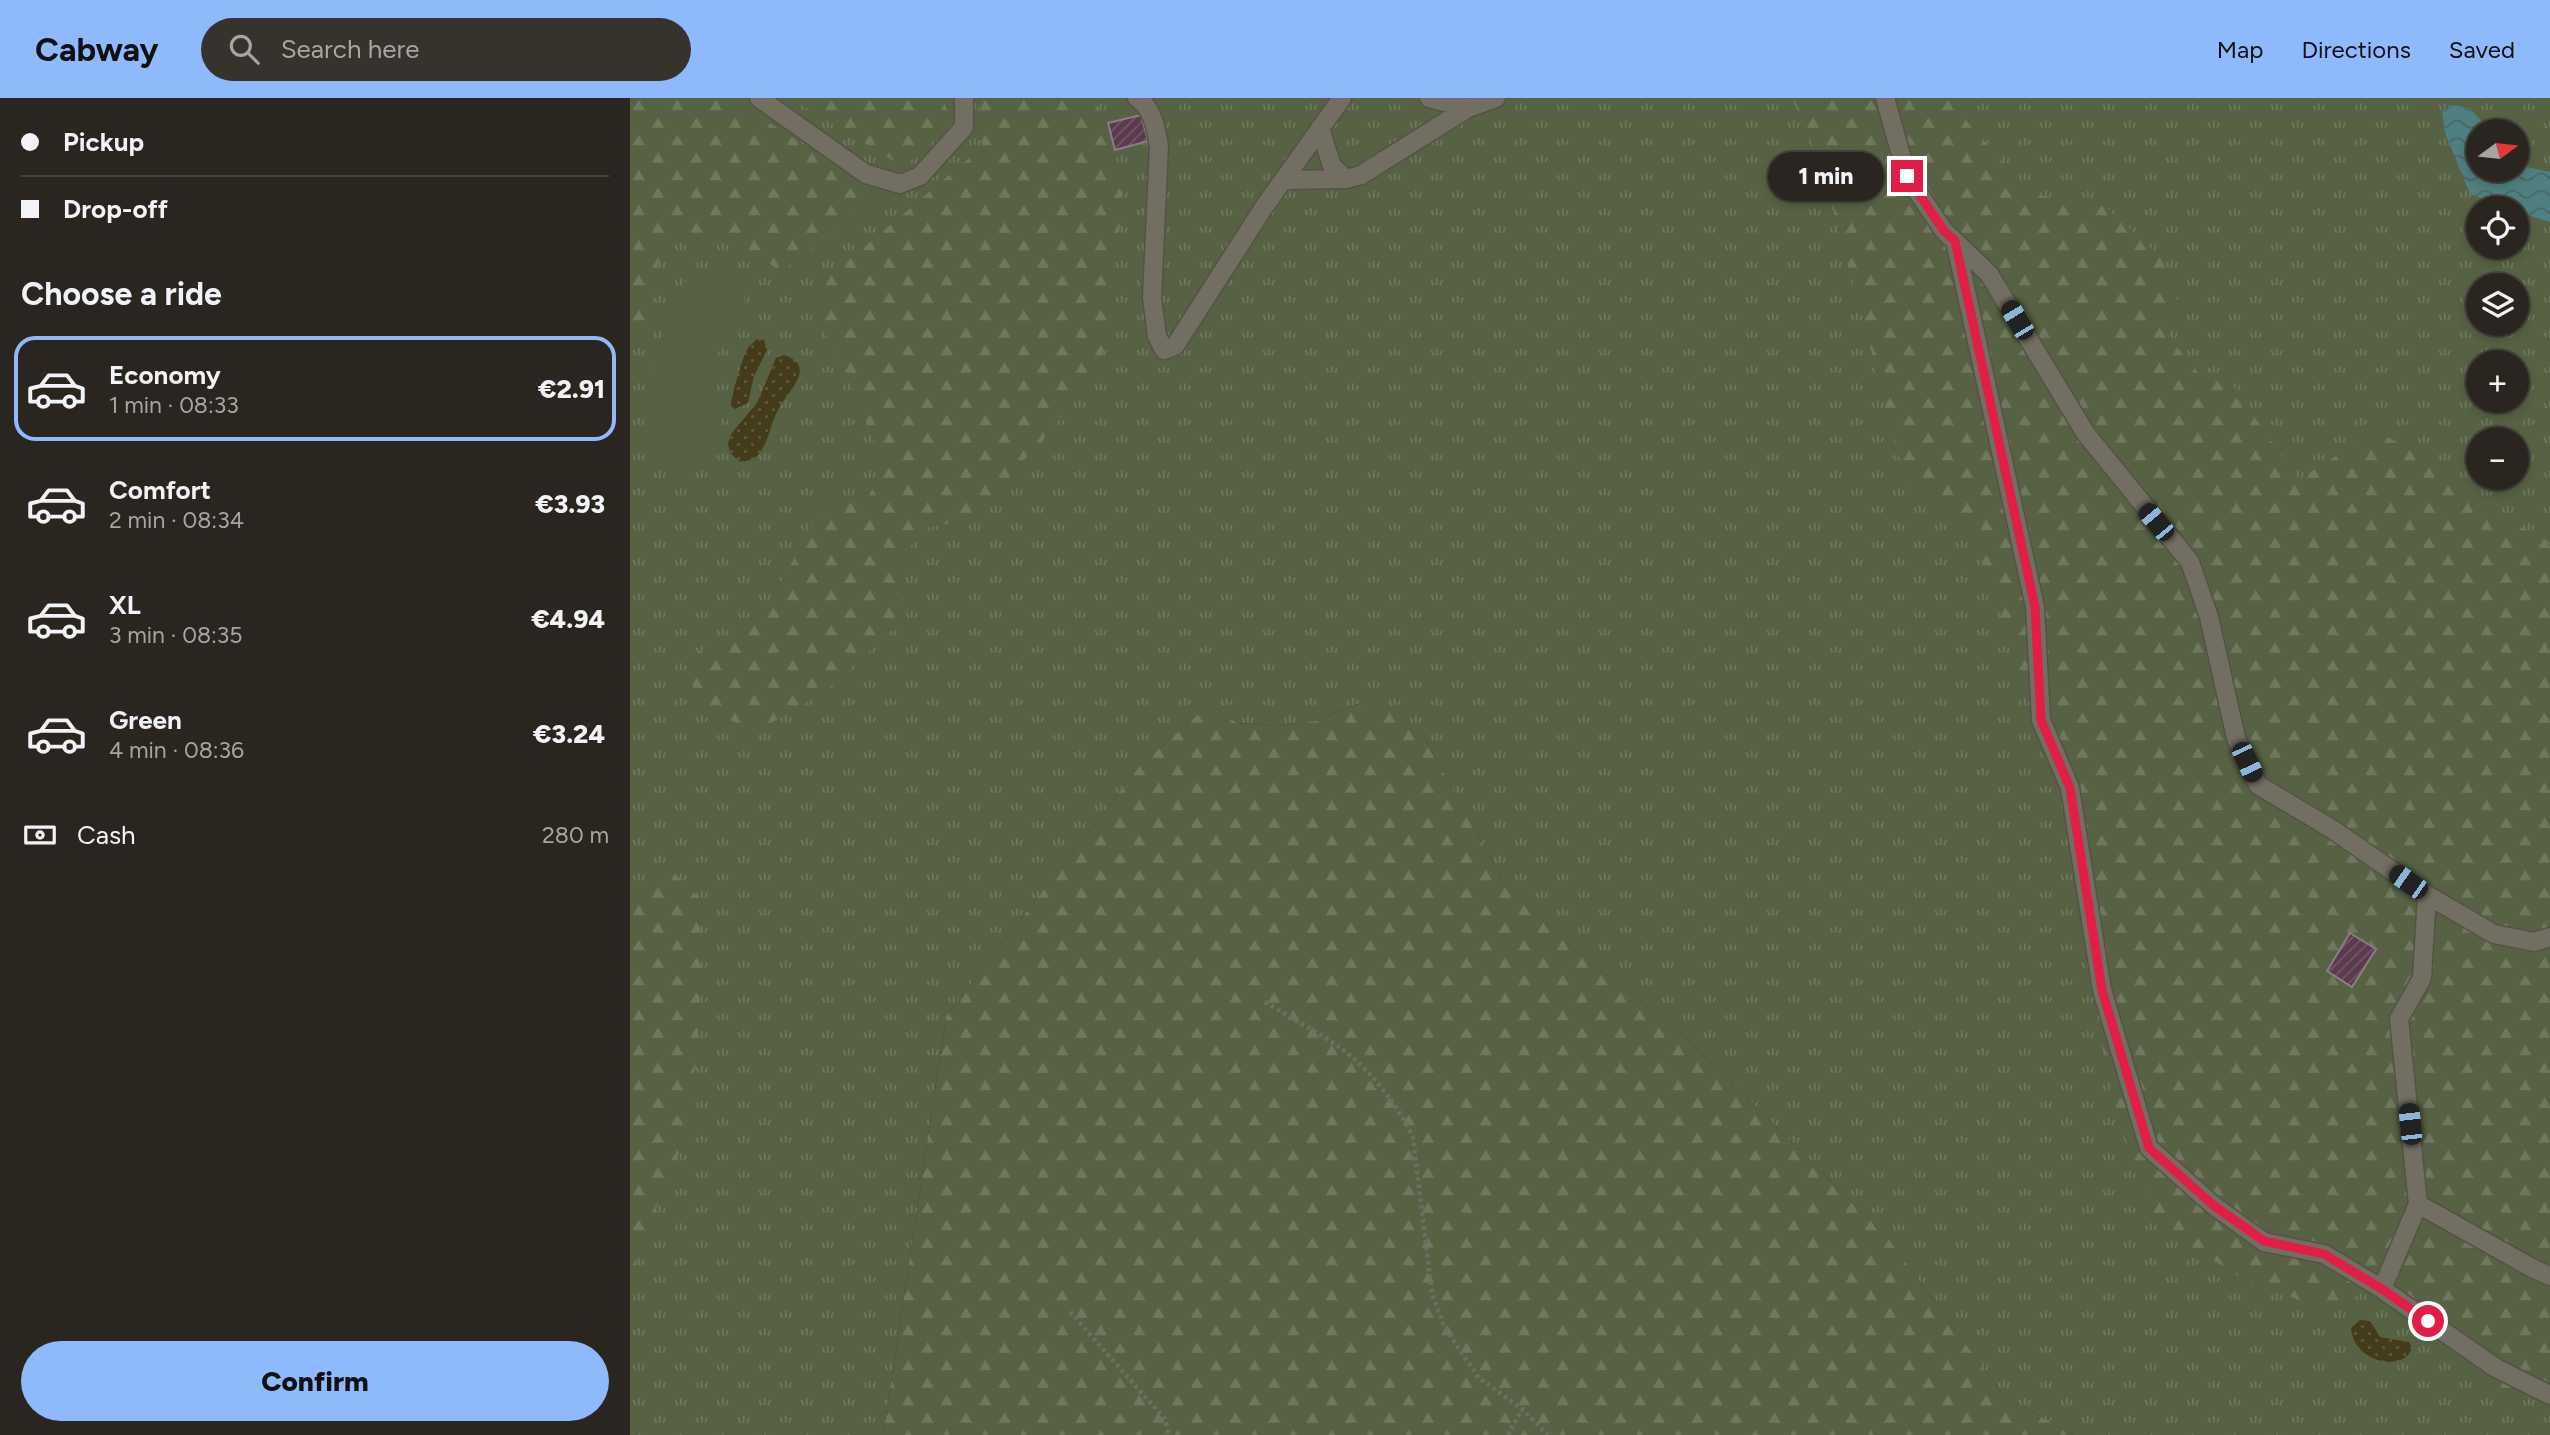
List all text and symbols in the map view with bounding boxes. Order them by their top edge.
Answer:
search box [201,18,691,81]
text: Cabway [35,30,159,69]
icon: search [225,30,263,68]
text: Search here [281,33,420,65]
text: Map [2217,35,2263,64]
text: Directions [2301,35,2411,64]
text: Saved [2449,35,2515,64]
north arrow [2466,119,2529,182]
map controls [2466,119,2529,490]
text: Pickup [63,126,144,158]
callout: 1 min [1767,152,1882,200]
route end [1891,160,1923,192]
text: 1 min [1799,162,1853,190]
text: Drop-off [63,193,168,225]
button: locate [2466,196,2529,259]
button: layers [2466,273,2529,336]
text: Choose a ride [21,275,222,313]
car [1998,297,2037,343]
button: + [2466,350,2529,413]
icon: car [25,357,88,420]
text: Economy [109,359,221,391]
text: €2.91 [538,373,605,405]
text: 1 min · 08:33 [109,391,239,419]
button: − [2466,427,2529,490]
icon: car [25,472,88,535]
text: Comfort [109,474,211,506]
text: €3.93 [535,488,605,520]
car [2135,499,2178,545]
text: 2 min · 08:34 [109,506,244,534]
icon: car [25,587,88,650]
text: XL [109,589,141,621]
text: €4.94 [531,603,605,635]
text: 3 min · 08:35 [109,621,243,649]
icon: car [25,702,88,765]
text: Green [109,704,182,736]
text: €3.24 [533,718,605,750]
text: 4 min · 08:36 [109,736,244,764]
car [2229,739,2266,785]
icon: cash [21,816,59,854]
text: Cash [77,819,136,851]
text: 280 m [542,821,609,849]
car [2385,861,2432,903]
car [2398,1102,2423,1146]
route start [2412,1305,2444,1337]
button: Confirm [21,1341,609,1421]

